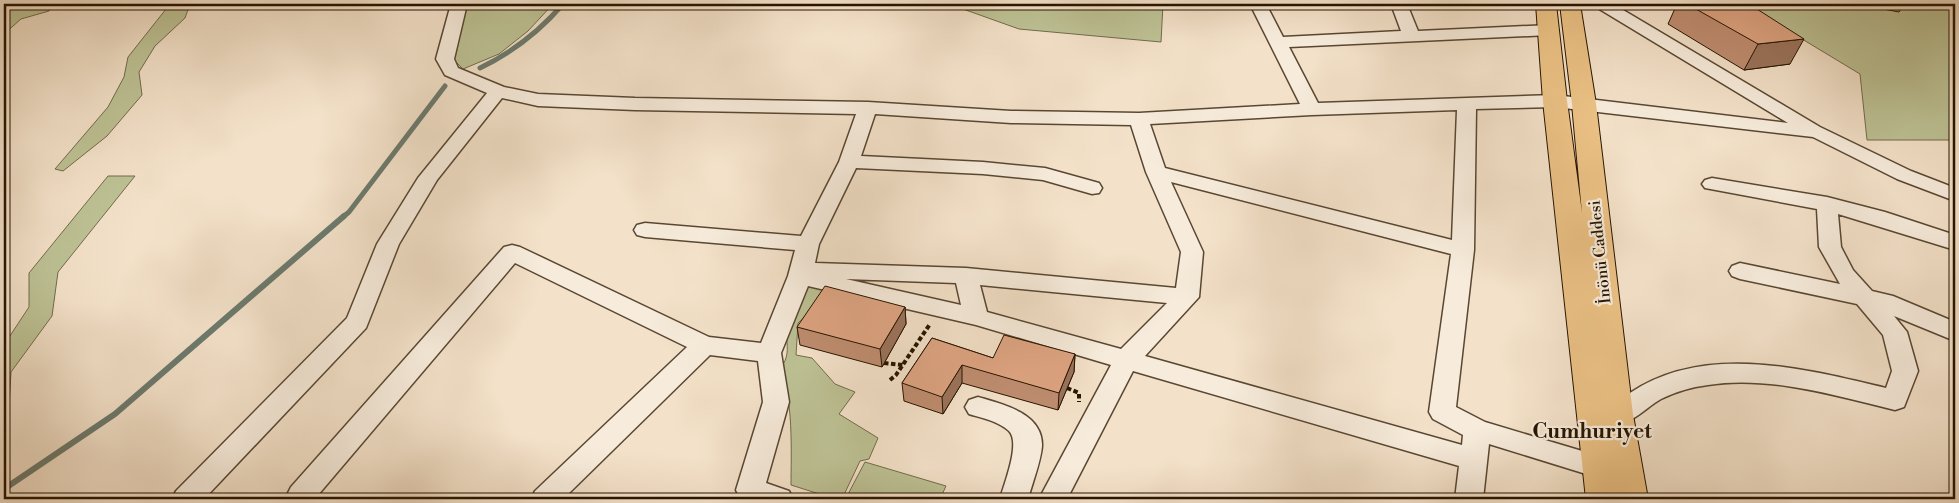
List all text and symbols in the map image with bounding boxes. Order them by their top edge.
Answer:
street label: İnönü Caddesi [1583,199,1615,305]
district label: Cumhuriyet [1532,419,1652,445]

